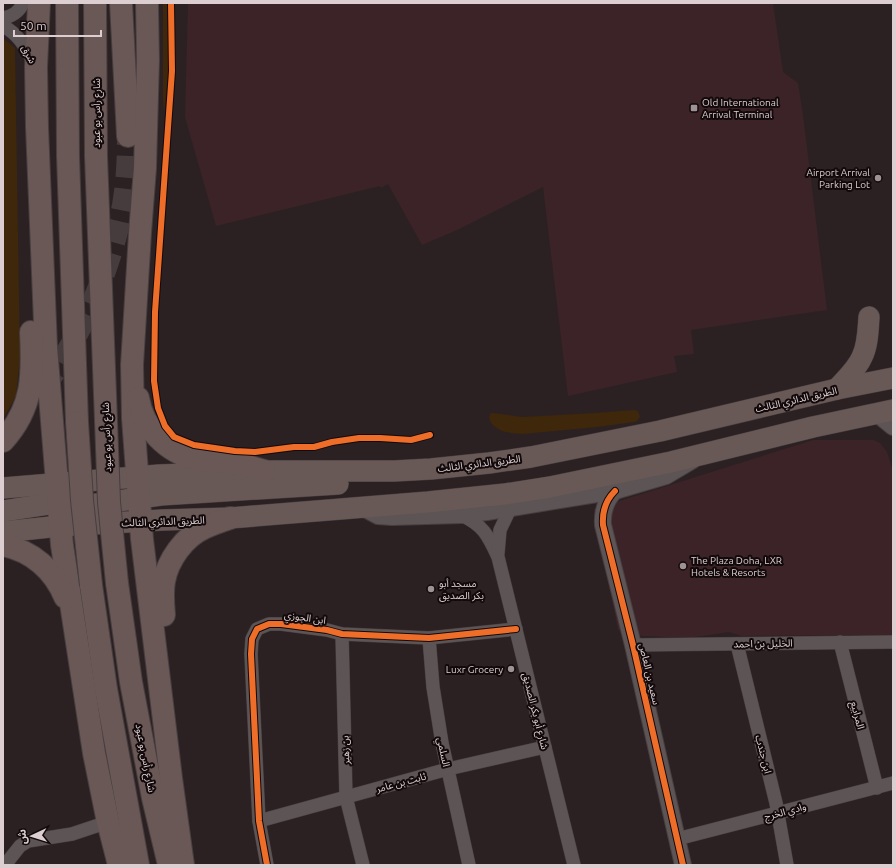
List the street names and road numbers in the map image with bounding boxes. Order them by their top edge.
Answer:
street label: شرق [18,43,38,66]
street label: شارع رأس بو عبود [91,78,104,148]
street label: الطريق الدائري الثالث [754,385,839,416]
street label: شارع رأس بو عبود [100,402,115,472]
street label: الطريق الدائري الثالث [437,453,521,476]
street label: الطريق الدائري الثالث [121,515,205,531]
street label: ابن الجوزي [283,609,326,628]
street label: الخليل بن احمد [733,637,793,650]
street label: سعيد بن العاص [637,642,662,706]
street label: شارع أبو بكر الصديق [519,672,551,751]
street label: المرابيع [847,700,867,731]
street label: شارع رأس بو عبود [132,723,158,794]
street label: ابن جندب [753,734,774,775]
street label: بن زهير [339,735,353,766]
street label: السلمي [433,736,452,768]
street label: ثابت بن عامر [374,771,428,796]
street label: وادي الخرج [763,801,808,825]

